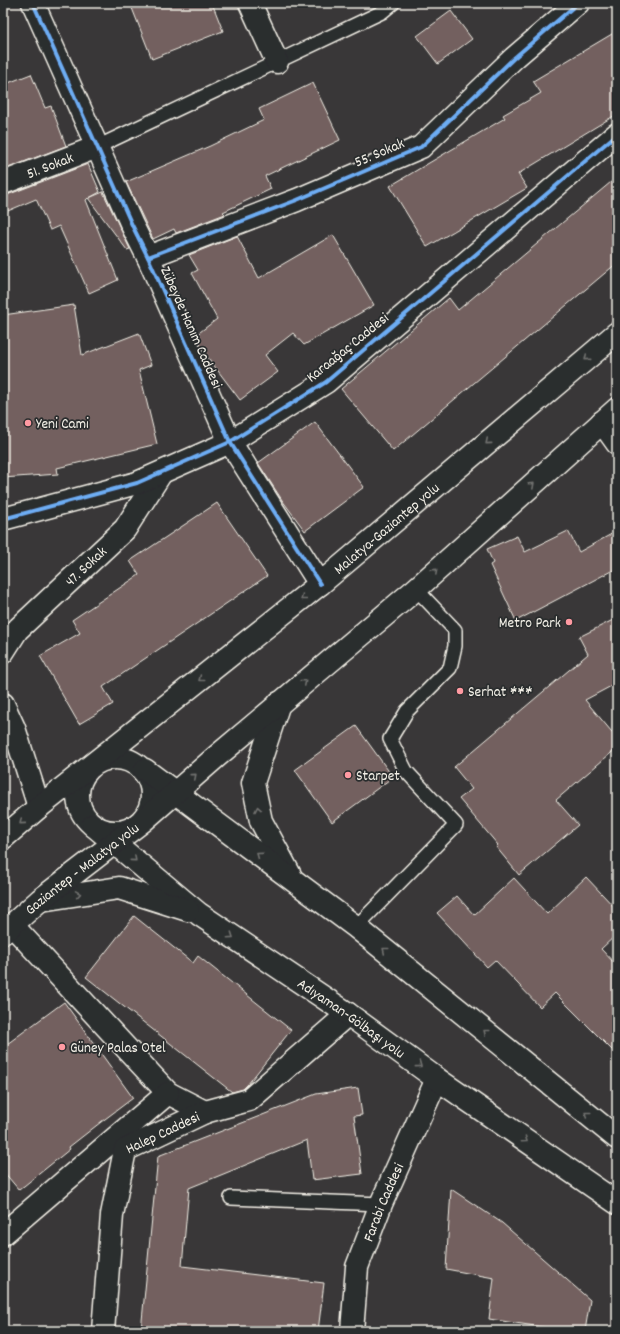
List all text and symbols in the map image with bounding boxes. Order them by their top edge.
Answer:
street label: 55. Sokak [351,133,408,174]
street label: 51. Sokak [24,148,77,186]
street label: Zübeyde Hanım Caddesi [153,263,227,393]
street label: Karaağaç Caddesi [302,308,395,389]
one-way arrow [585,354,592,361]
place label: Yeni Cami [36,414,89,436]
marker: Yeni Cami [23,418,33,428]
one-way arrow [485,438,493,445]
street label: Malatya-Gaziantep yolu [330,478,445,581]
one-way arrow [527,482,535,489]
street label: 47. Sokak [61,542,113,593]
one-way arrow [430,569,438,576]
one-way arrow [300,593,307,600]
place label: Metro Park [499,613,561,635]
marker: Metro Park [564,617,574,627]
one-way arrow [198,674,205,681]
one-way arrow [299,680,307,687]
place label: Serhat *** [468,682,533,704]
marker: Serhat *** [455,686,465,696]
place label: Starpet [356,766,400,788]
marker: Starpet [343,770,353,780]
one-way arrow [189,773,197,780]
one-way arrow [255,805,263,812]
one-way arrow [19,817,27,824]
street label: Gaziantep - Malatya yolu [21,818,145,921]
one-way arrow [256,853,263,860]
one-way arrow [129,855,136,862]
one-way arrow [75,890,81,899]
one-way arrow [227,931,234,938]
one-way arrow [382,948,389,955]
street label: Adıyaman-Gölbaşı yolu [292,974,409,1065]
one-way arrow [483,1030,490,1037]
place label: Güney Palas Otel [70,1038,166,1060]
marker: Güney Palas Otel [57,1042,67,1052]
one-way arrow [414,1060,421,1067]
street label: Halep Caddesi [123,1107,204,1161]
one-way arrow [584,1112,591,1119]
one-way arrow [521,1135,528,1143]
street label: Farabi Caddesi [359,1160,411,1245]

